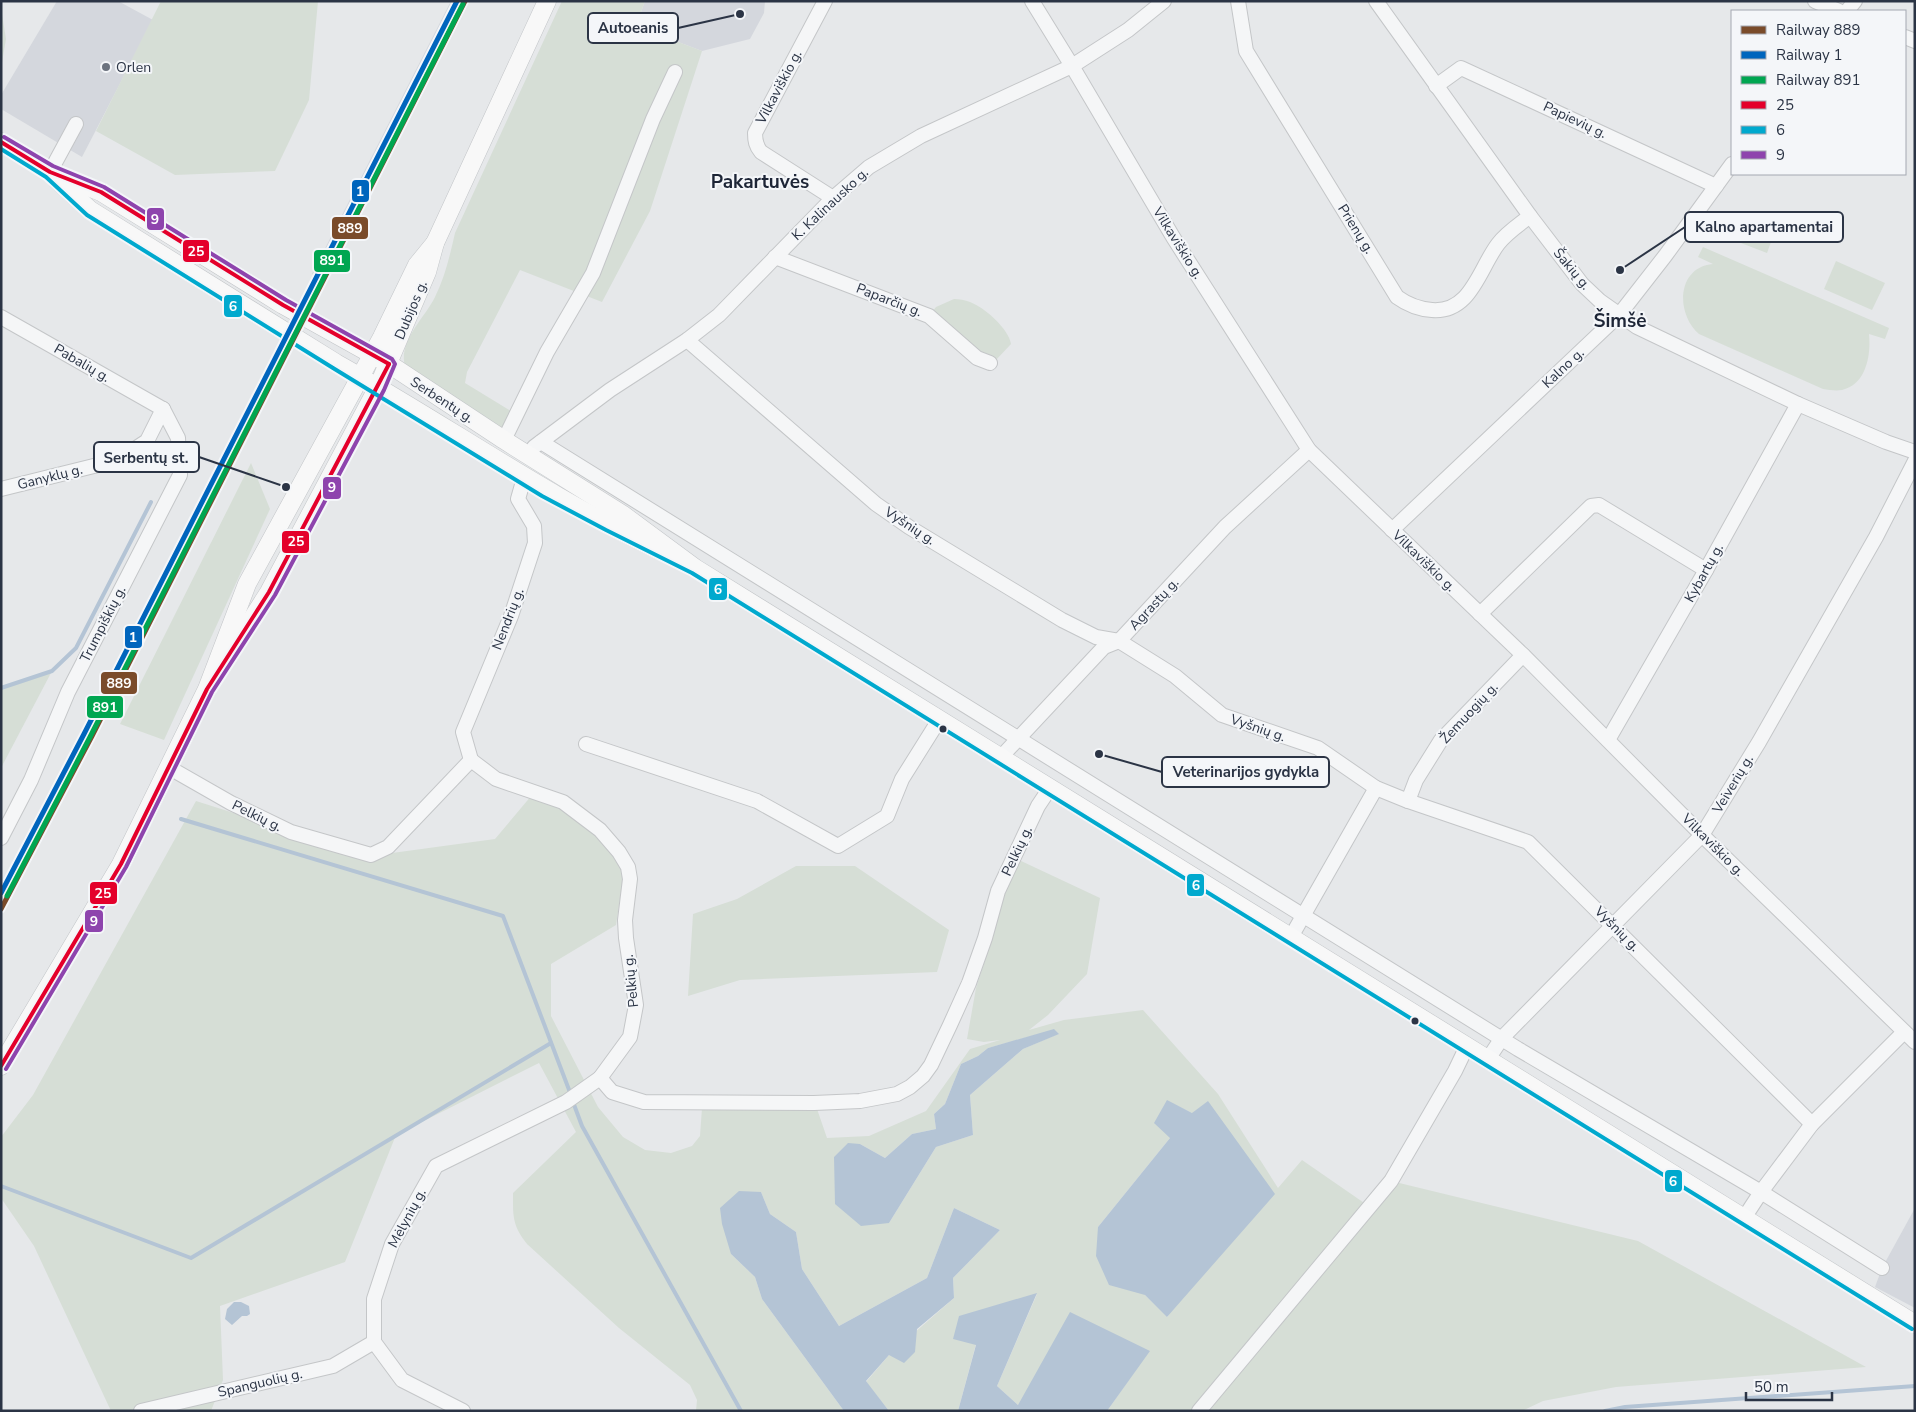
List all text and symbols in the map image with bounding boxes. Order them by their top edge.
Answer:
legend [1731,10,1906,175]
callout: Autoeanis [588,13,678,43]
text: Autoeanis [598,18,668,38]
text: Railway 889 [1776,20,1861,40]
text: Railway 1 [1776,45,1843,65]
street label: Vilkaviškio g. [751,47,807,128]
place label: Orlen [116,58,151,77]
marker: Orlen [100,61,112,73]
text: Railway 891 [1776,70,1861,90]
text: 25 [1776,95,1794,115]
street label: Papievių g. [1540,97,1610,143]
text: 6 [1776,120,1785,140]
text: 9 [1776,145,1785,165]
street label: K. Kalinausko g. [787,163,873,245]
district label: Pakartuvės [711,169,809,195]
line badge: 1 [351,179,370,203]
text: 1 [356,182,364,201]
street label: Prienų g. [1333,201,1379,257]
street label: Vilkaviškio g. [1148,203,1208,283]
line badge: 9 [146,207,165,231]
text: 9 [151,210,159,229]
callout: Kalno apartamentai [1685,212,1843,242]
line badge: 889 [331,216,369,240]
text: Kalno apartamentai [1695,217,1833,237]
text: 889 [337,219,363,238]
line badge: 25 [182,239,210,263]
text: 25 [188,242,204,261]
street label: Šakių g. [1549,244,1595,294]
line badge: 891 [313,249,351,273]
text: 891 [319,251,345,270]
street label: Dubijos g. [390,278,432,342]
street label: Paparčių g. [853,279,925,321]
line badge: 6 [223,294,243,318]
text: 6 [229,297,237,316]
district label: Šimšė [1593,308,1647,334]
street label: Pabalių g. [50,339,114,387]
street label: Kalno g. [1538,344,1588,392]
street label: Serbentų g. [406,372,478,428]
callout: Serbentų st. [94,442,199,472]
text: Serbentų st. [104,448,188,468]
street label: Ganyklų g. [15,460,85,494]
line badge: 9 [322,476,342,500]
text: 9 [328,478,336,497]
street label: Vyšnių g. [880,502,939,550]
street label: Vilkaviškio g. [1387,525,1460,596]
line badge: 25 [281,530,310,554]
text: 25 [288,532,304,551]
street label: Kybartų g. [1680,540,1728,606]
street label: Agrastų g. [1125,574,1183,634]
line badge: 6 [708,577,728,601]
text: 6 [714,580,722,599]
street label: Trumpiškių g. [76,583,130,665]
street label: Nendrių g. [487,585,529,653]
line badge: 1 [124,625,143,649]
text: 1 [129,628,137,647]
line badge: 889 [100,671,138,695]
text: 889 [106,674,132,693]
street label: Žemuogių g. [1436,678,1502,748]
line badge: 891 [86,695,124,719]
text: 891 [92,698,118,717]
street label: Vyšnių g. [1227,709,1288,746]
unlabelled marker [938,724,948,734]
street label: Veiverių g. [1708,751,1758,818]
callout: Veterinarijos gydykla [1162,757,1329,787]
text: Veterinarijos gydykla [1172,762,1319,782]
street label: Pelkių g. [229,796,285,836]
street label: Vilkaviškio g. [1677,809,1749,881]
street label: Pelkių g. [997,823,1037,879]
line badge: 6 [1186,873,1205,897]
text: 6 [1192,876,1200,895]
line badge: 25 [89,881,118,905]
text: 25 [95,884,111,903]
street label: Vyšnių g. [1589,901,1644,956]
line badge: 9 [84,909,104,933]
text: 9 [90,912,98,931]
street label: Pelkių g. [619,954,643,1008]
unlabelled marker [1410,1016,1420,1026]
line badge: 6 [1664,1169,1683,1193]
text: 6 [1669,1172,1677,1191]
street label: Mėlynių g. [383,1185,431,1251]
street label: Spanguolių g. [216,1364,304,1402]
scale bar [1746,1370,1832,1402]
text: 50 m [1754,1377,1789,1397]

